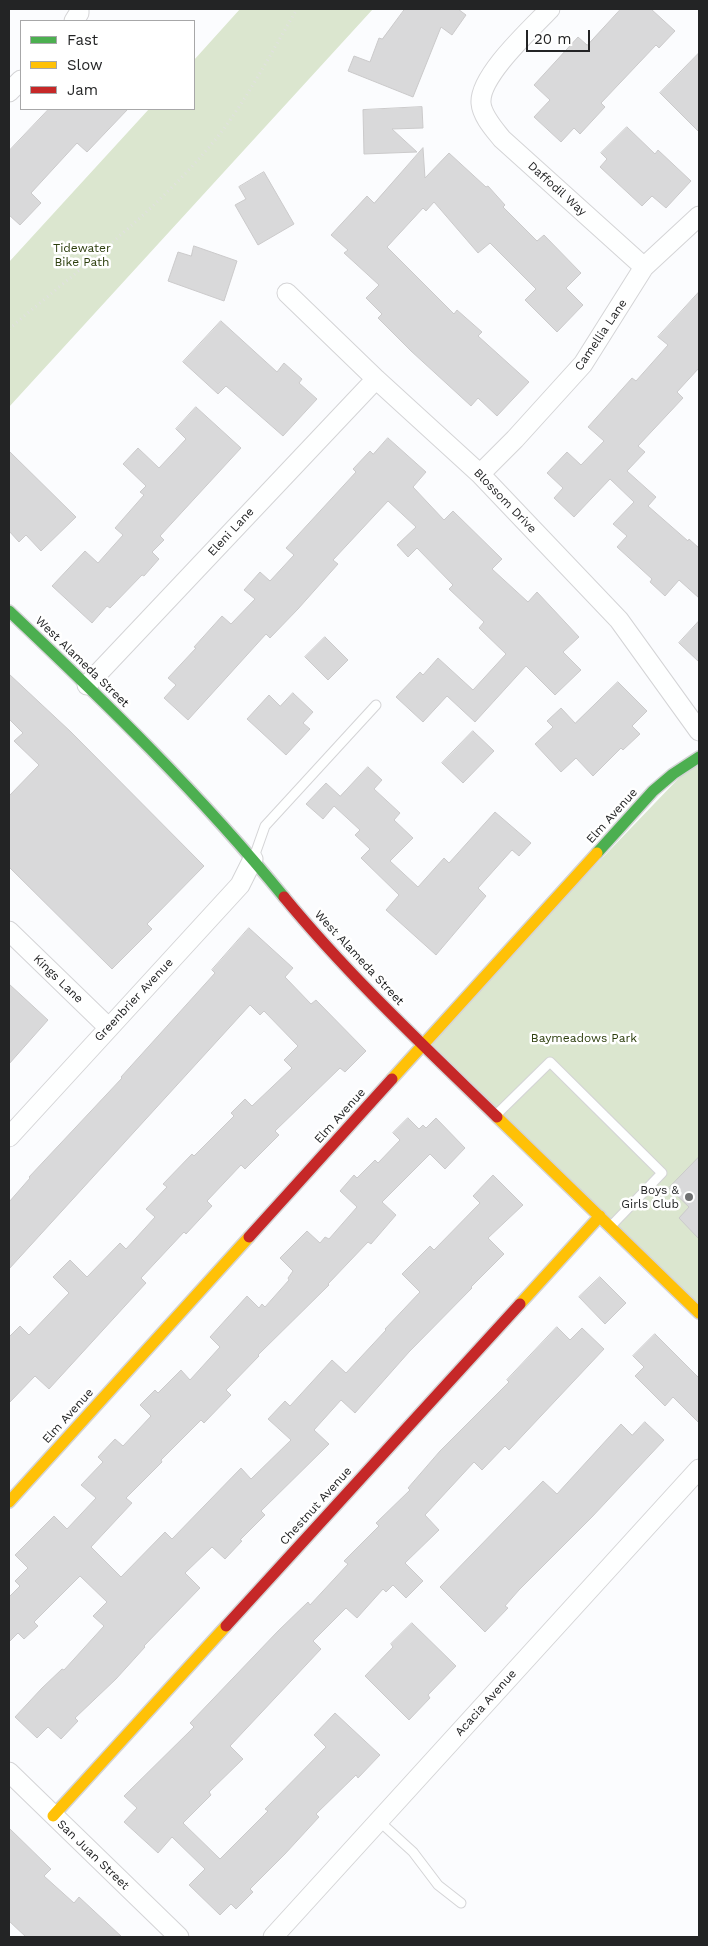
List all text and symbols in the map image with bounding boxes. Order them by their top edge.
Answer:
legend [20,20,195,110]
scale bar [528,20,592,52]
text: 20 m [534,30,572,48]
text: Fast [67,31,98,49]
text: Slow [67,56,103,74]
text: Jam [67,81,98,99]
street label: Daffodil Way [525,159,589,219]
park label: Tidewater Bike Path [53,241,111,269]
street label: Camellia Lane [572,297,630,373]
street label: Blossom Drive [471,466,539,536]
street label: Eleni Lane [205,505,257,559]
street label: West Alameda Street [32,613,132,711]
street label: Elm Avenue [583,785,641,847]
street label: West Alameda Street [311,907,407,1009]
street label: Kings Lane [30,952,86,1006]
street label: Greenbrier Avenue [92,955,176,1045]
park label: Baymeadows Park [531,1031,637,1045]
street label: Elm Avenue [311,1085,369,1147]
place label: Boys & Girls Club [621,1183,679,1211]
marker: Boys & Girls Club [683,1191,695,1203]
street label: Elm Avenue [39,1385,97,1447]
street label: Chestnut Avenue [277,1464,355,1548]
street label: Acacia Avenue [452,1667,520,1739]
street label: San Juan Street [54,1817,132,1893]

